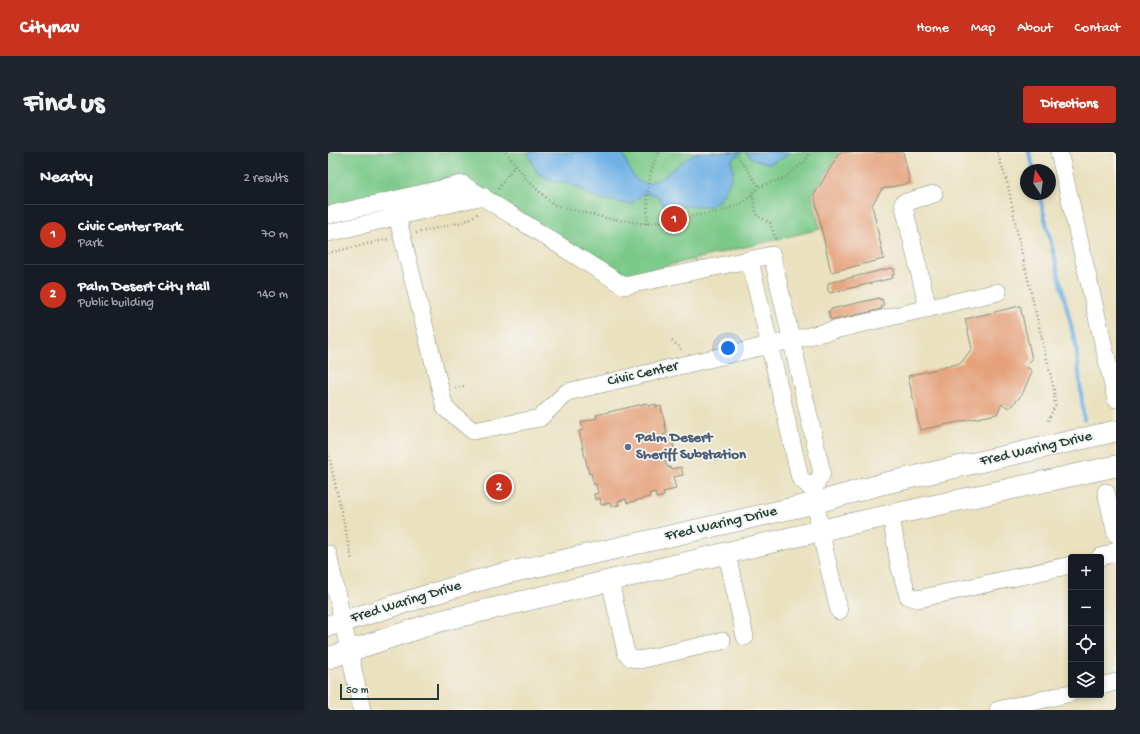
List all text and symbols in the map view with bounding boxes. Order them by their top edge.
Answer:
text: Citynav [20,17,79,40]
text: Home [917,20,949,37]
text: Map [971,20,995,37]
text: About [1017,20,1053,37]
text: Contact [1075,20,1120,37]
button: Directions [1023,86,1116,123]
text: Find us [24,88,104,121]
north arrow [1020,164,1056,200]
text: Nearby [40,168,93,188]
text: 2 results [243,171,288,186]
pin: 1 [661,204,687,234]
text: Civic Center Park [78,218,182,236]
text: 1 [50,227,56,242]
text: 70 m [262,227,288,242]
text: Park [78,236,103,251]
text: Palm Desert City Hall [78,278,210,296]
text: 2 [50,287,56,302]
text: 140 m [257,287,288,302]
text: Public building [78,296,154,311]
your location [718,338,738,358]
street label: Civic Center [606,357,682,391]
street label: Fred Waring Drive [977,427,1094,471]
place label: Palm Desert Sheriff Substation [635,429,747,464]
marker: Palm Desert Sheriff Substation [623,442,633,452]
pin: 2 [486,472,512,502]
street label: Fred Waring Drive [662,502,779,546]
map controls [1068,554,1104,698]
button: + [1068,554,1104,590]
street label: Fred Waring Drive [348,577,464,628]
button: − [1068,590,1104,626]
button: locate [1068,626,1104,662]
button: layers [1068,662,1104,698]
scale bar [340,682,439,701]
text: 50 m [346,685,368,697]

